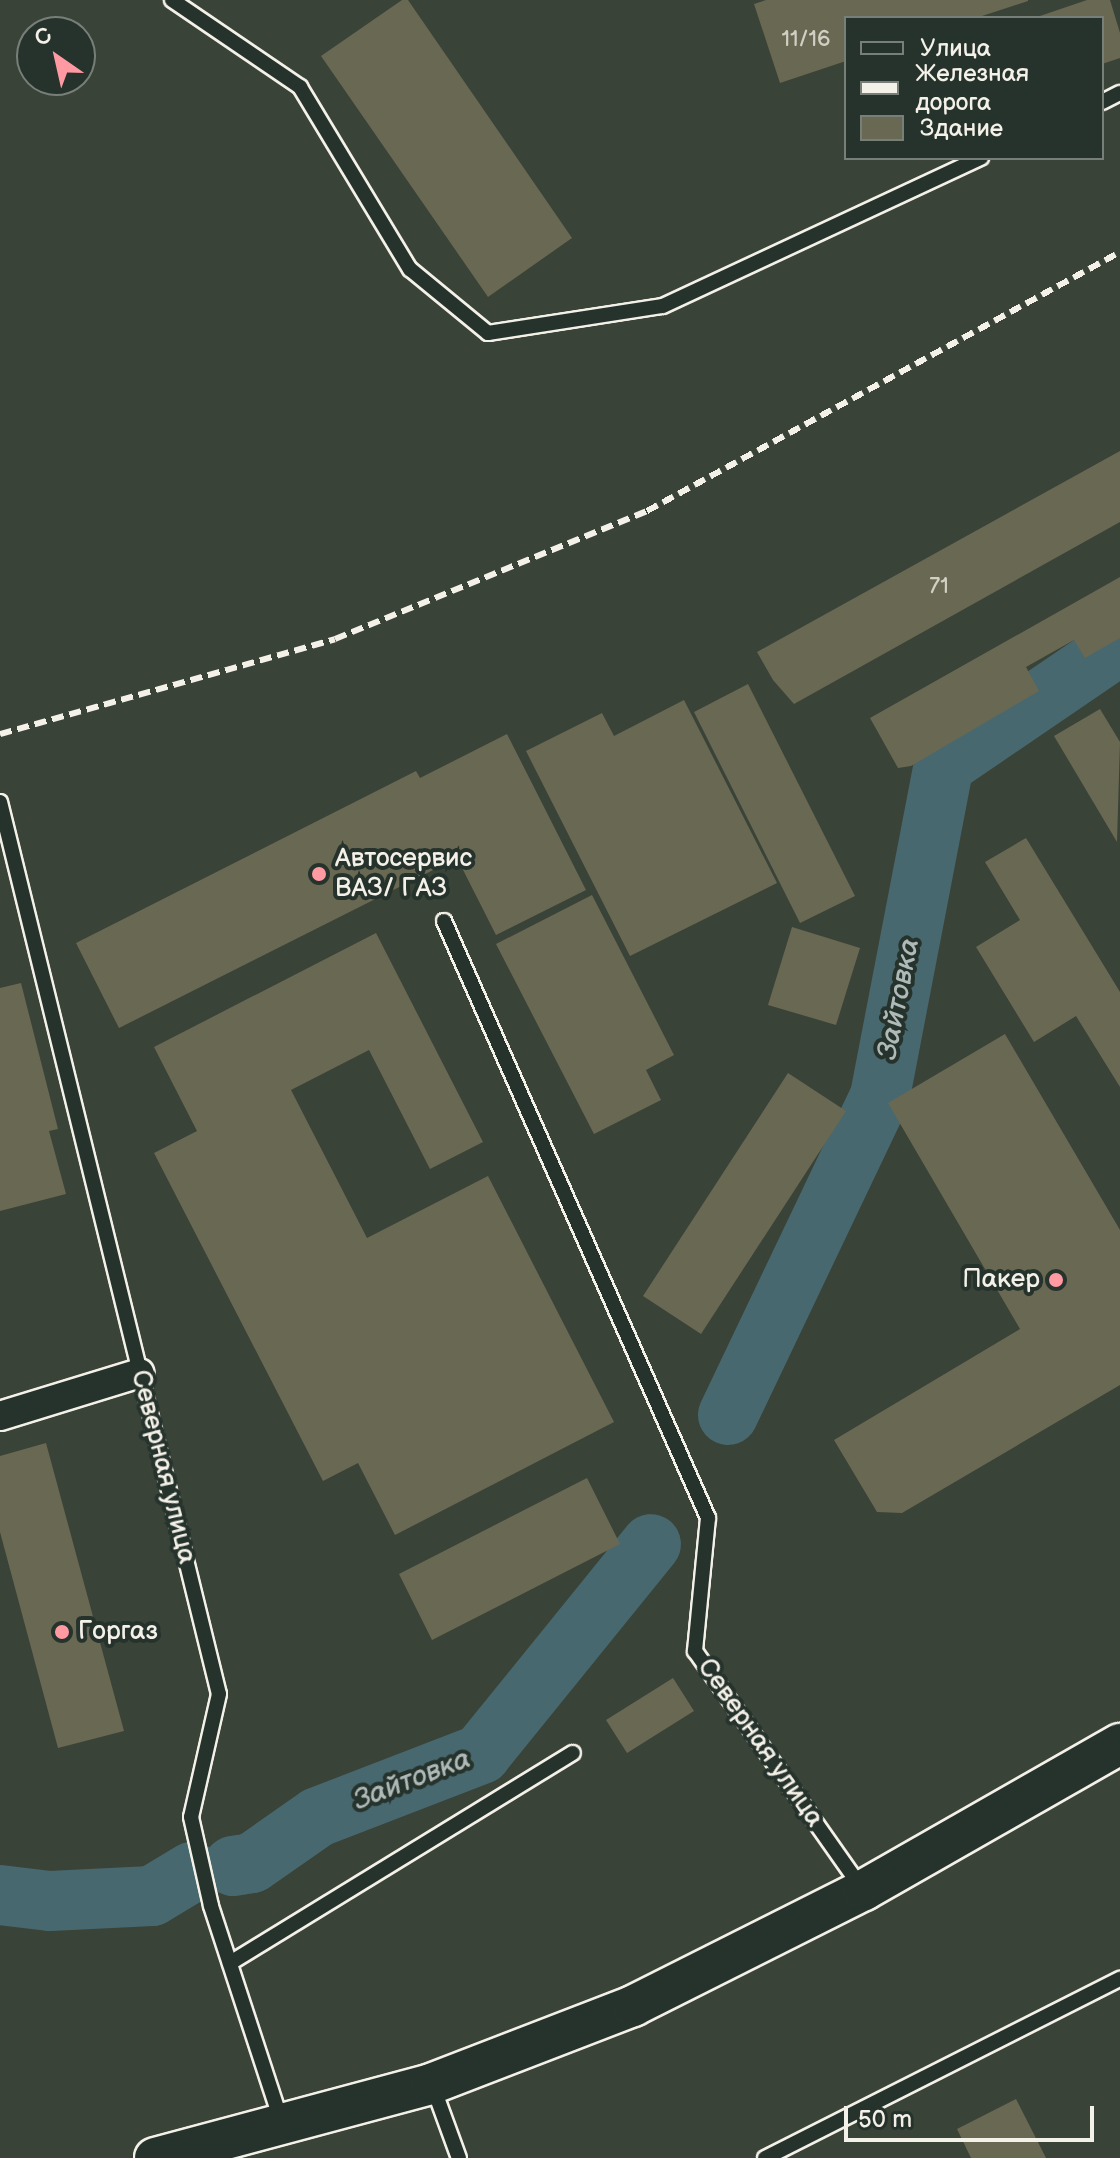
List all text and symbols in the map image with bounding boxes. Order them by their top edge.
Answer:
north arrow [16,16,96,96]
legend [844,16,1104,160]
text: С [30,22,57,53]
house number: 11/16 [782,27,830,53]
text: Улица [920,34,991,63]
text: Железная дорога [915,59,1029,117]
text: Здание [920,114,1003,143]
house number: 71 [929,574,949,600]
place label: Автосервис ВАЗ/ ГАЗ [335,843,472,904]
marker: Автосервис ВАЗ/ ГАЗ [310,865,328,883]
water label: Зайтовка [871,936,927,1062]
place label: Пакер [962,1264,1040,1296]
marker: Пакер [1047,1271,1065,1289]
street label: Северная улица [124,1367,202,1567]
place label: Горгаз [78,1616,158,1648]
marker: Горгаз [53,1623,71,1641]
street label: Северная улица [690,1653,830,1833]
water label: Зайтовка [349,1742,475,1818]
scale bar [848,2090,1098,2140]
text: 50 m [858,2105,912,2134]

